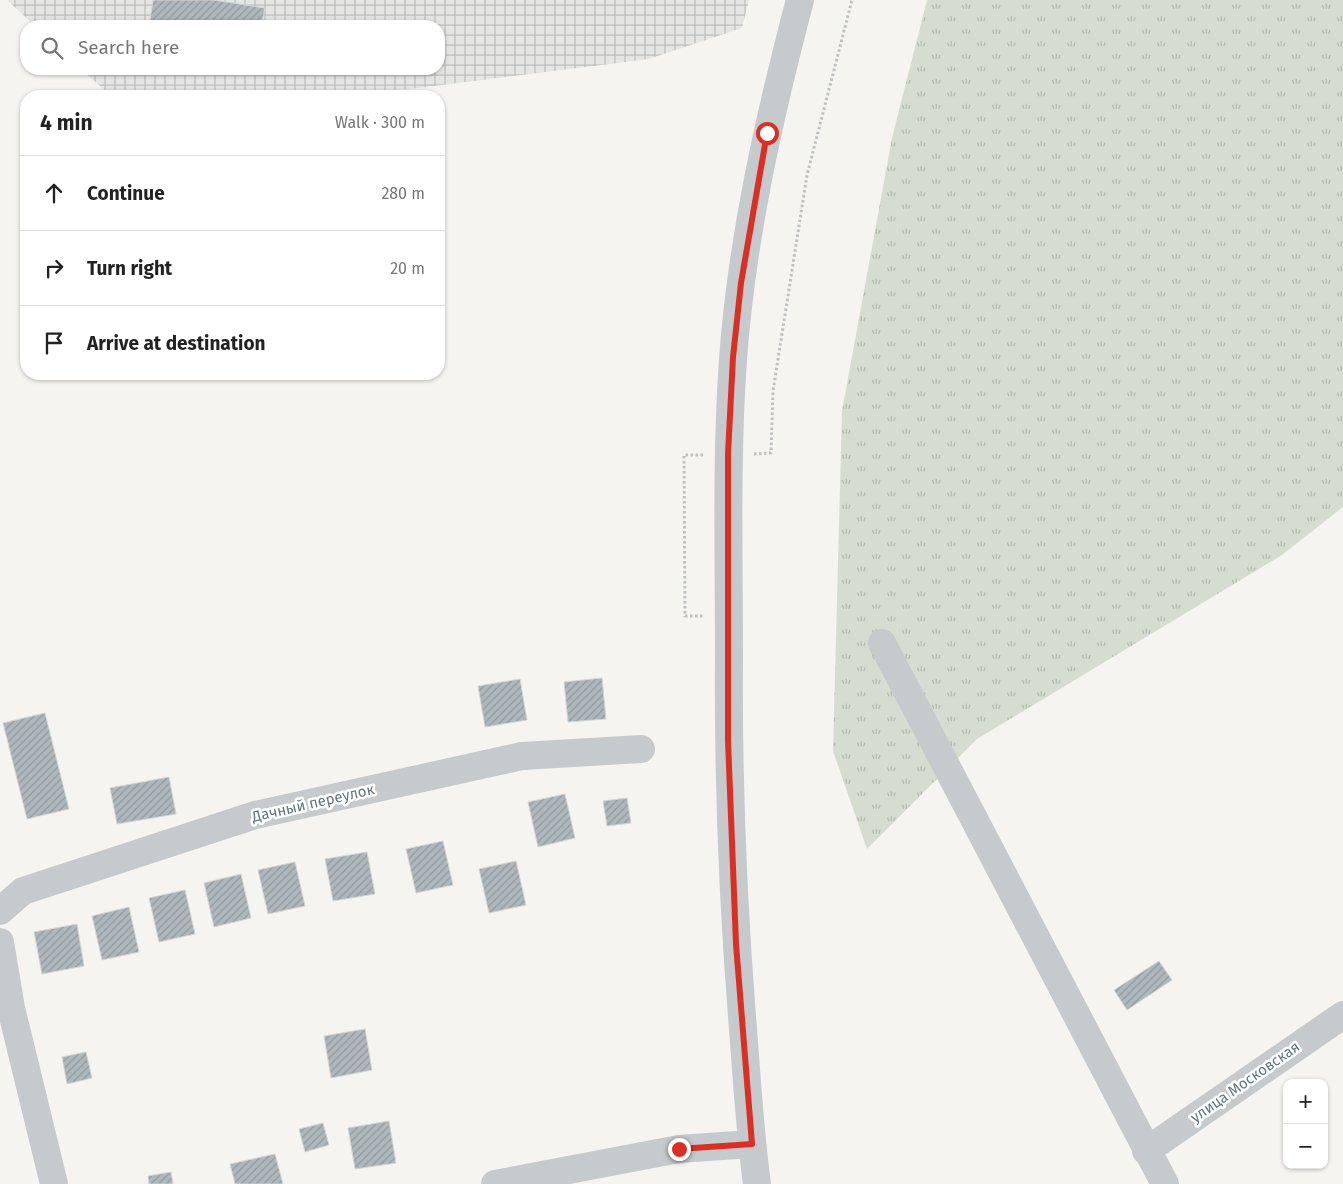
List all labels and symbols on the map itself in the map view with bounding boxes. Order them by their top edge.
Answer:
route start [756,122,779,145]
street label: Дачный переулок [249,780,376,826]
street label: улица Московская [1187,1038,1303,1126]
route end [668,1138,691,1161]

